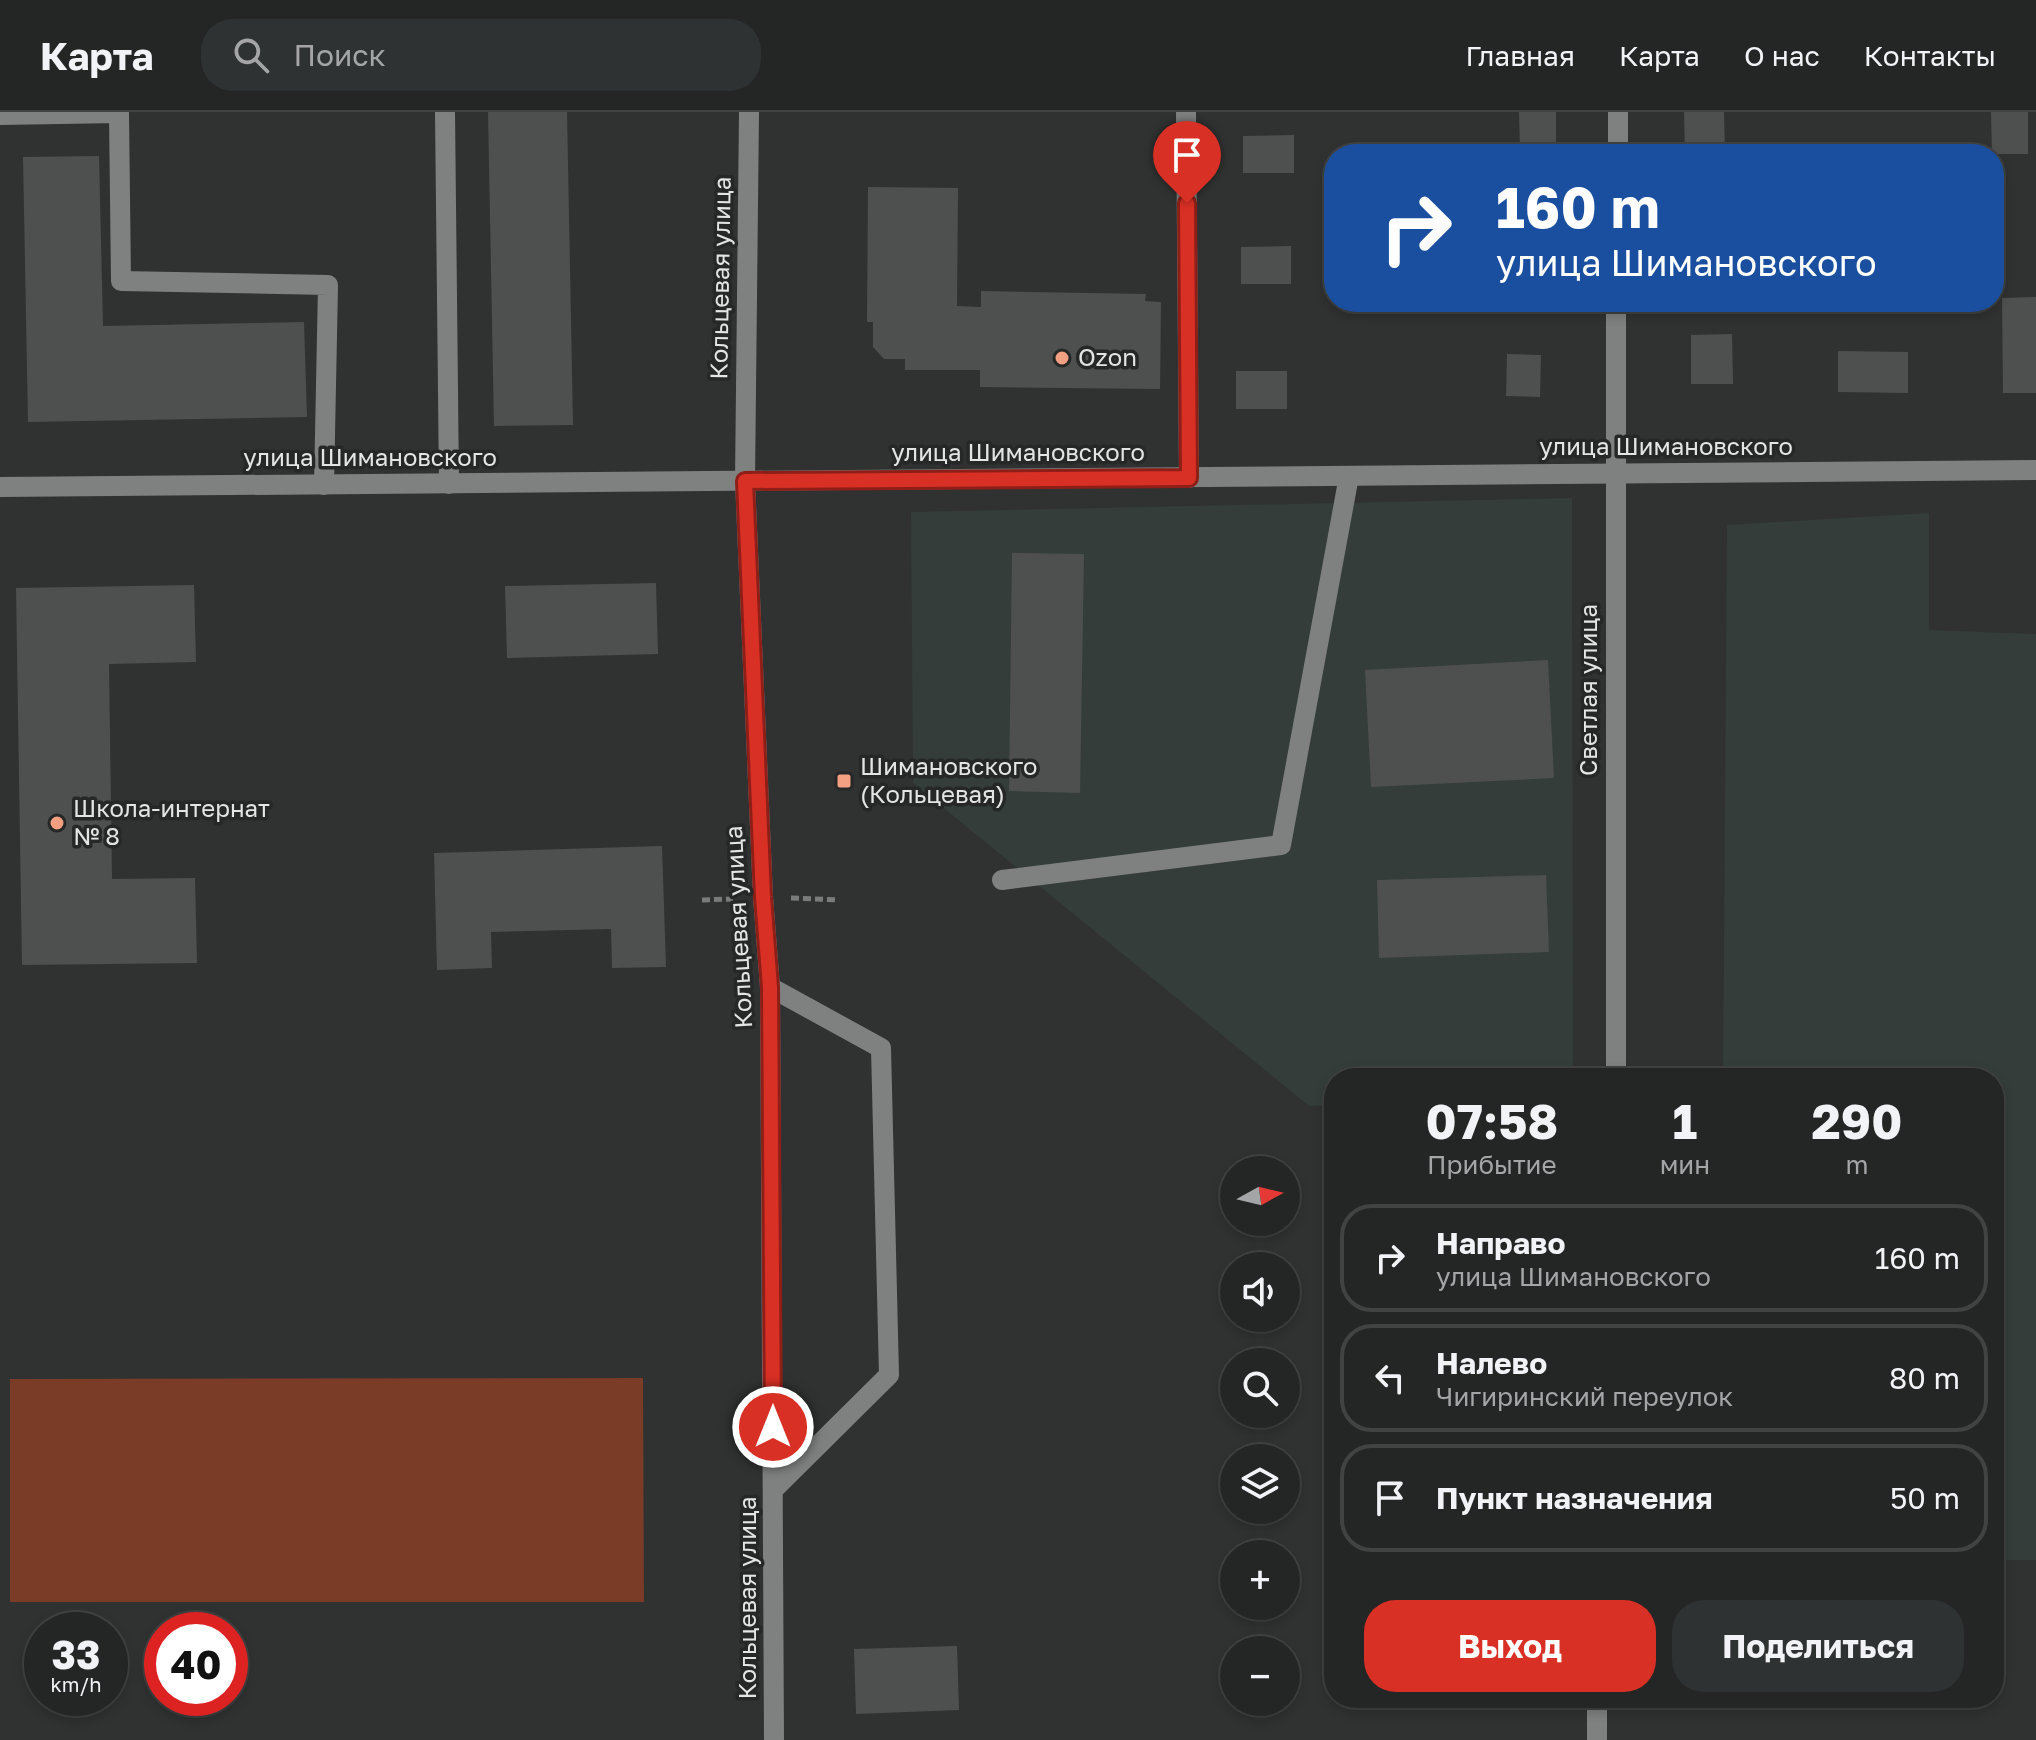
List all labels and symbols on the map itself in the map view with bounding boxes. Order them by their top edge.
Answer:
pin [1153,121,1221,203]
street label: Кольцевая улица [703,176,736,380]
place label: Ozon [1078,342,1137,371]
marker: Ozon [1053,349,1071,367]
street label: улица Шимановского [1539,431,1793,460]
street label: улица Шимановского [891,437,1145,466]
street label: улица Шимановского [243,442,497,471]
street label: Светлая улица [1573,604,1602,776]
place label: Шимановского (Кольцевая) [860,751,1037,808]
marker: Шимановского (Кольцевая) [835,772,853,790]
place label: Школа-интернат № 8 [73,793,270,850]
marker: Школа-интернат № 8 [48,814,66,832]
street label: Кольцевая улица [718,825,757,1029]
north arrow [1220,1156,1300,1236]
position arrow [731,1385,815,1469]
street label: Кольцевая улица [732,1496,761,1700]
speed limit sign: 40 [144,1612,248,1716]

